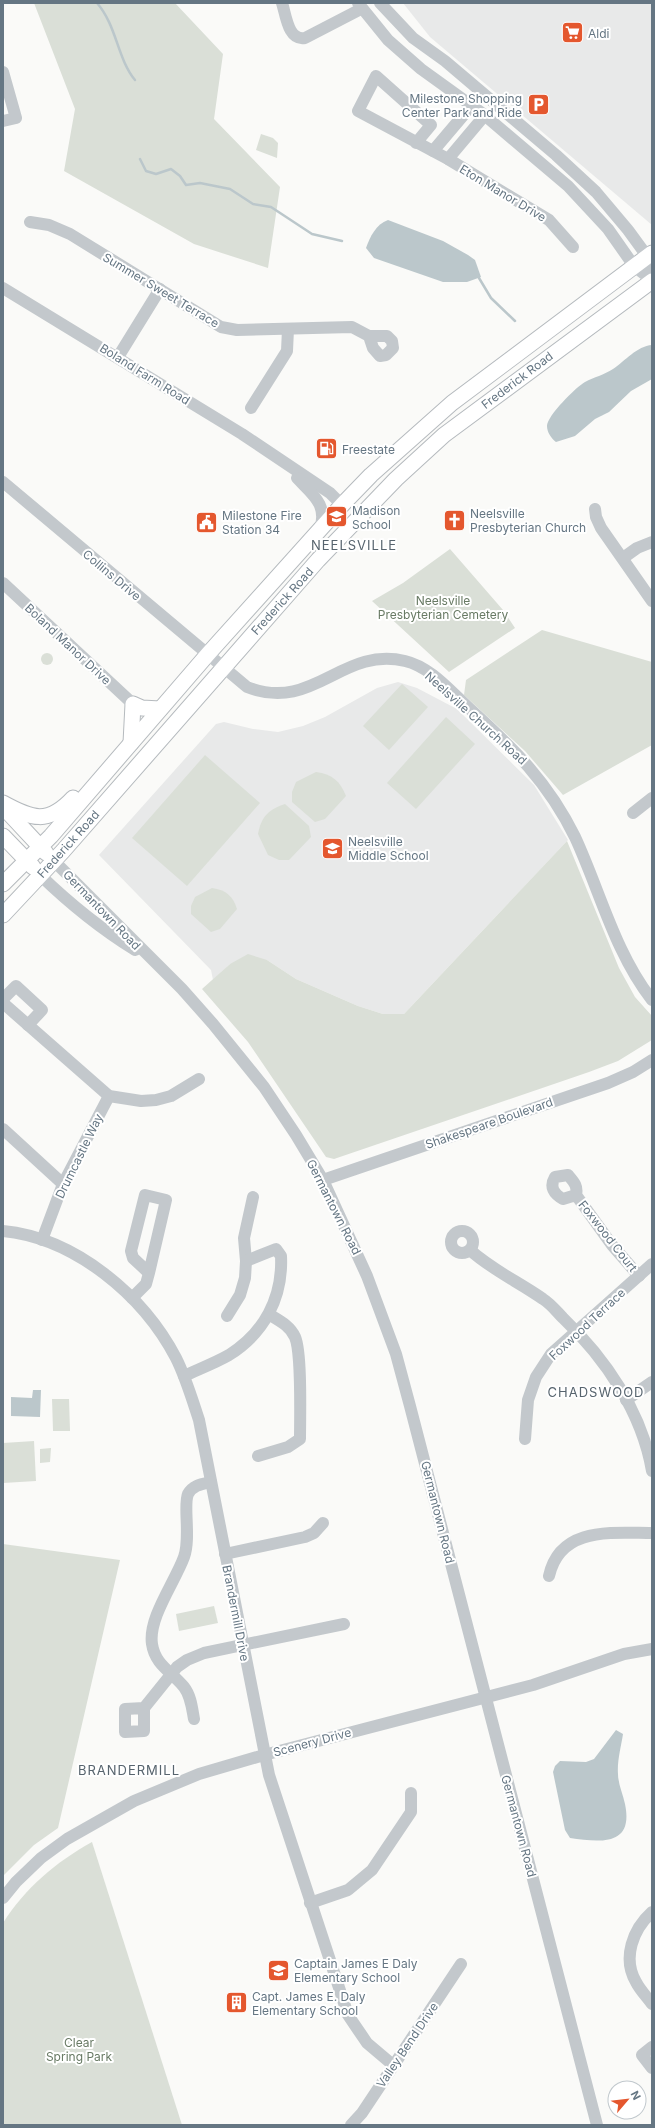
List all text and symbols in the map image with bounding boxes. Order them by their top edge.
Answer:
supermarket icon: Aldi [560,20,586,46]
place label: Aldi [588,26,610,41]
place label: Milestone Shopping Center Park and Ride [402,91,522,120]
parking icon: Milestone Shopping Center Park and Ride [525,92,551,118]
street label: Eton Manor Drive [457,161,549,225]
street label: Summer Sweet Terrace [100,249,222,331]
street label: Boland Farm Road [97,340,193,408]
street label: Frederick Road [478,348,556,412]
fuel station icon: Freestate [313,436,339,462]
place label: Freestate [342,442,395,457]
place label: Madison School [352,503,400,532]
school or university icon: Madison School [323,504,349,530]
place label: Neelsville Presbyterian Church [470,506,586,535]
church icon: Neelsville Presbyterian Church [441,507,467,533]
place label: Milestone Fire Station 34 [222,508,302,537]
public building icon: Milestone Fire Station 34 [193,509,219,535]
district label: NEELSVILLE [311,537,397,553]
street label: Collins Drive [80,546,144,604]
street label: Frederick Road [248,564,316,638]
park label: Neelsville Presbyterian Cemetery [378,593,508,622]
street label: Boland Manor Drive [22,600,114,688]
street label: Neelsville Church Road [422,668,530,768]
street label: Frederick Road [34,807,102,881]
place label: Neelsville Middle School [348,834,429,863]
school or university icon: Neelsville Middle School [320,835,346,861]
street label: Germantown Road [60,867,144,953]
street label: Shakespeare Boulevard [423,1094,555,1152]
street label: Drumcastle Way [52,1111,106,1201]
street label: Germantown Road [303,1157,365,1257]
street label: Foxwood Court [575,1197,641,1275]
street label: Foxwood Terrace [546,1285,628,1363]
district label: CHADSWOOD [548,1384,644,1400]
street label: Germantown Road [418,1459,458,1565]
street label: Brandermill Drive [219,1564,253,1662]
street label: Scenery Drive [271,1724,353,1760]
district label: BRANDERMILL [78,1762,180,1778]
street label: Germantown Road [498,1773,540,1879]
place label: Captain James E Daly Elementary School [294,1956,418,1985]
school or university icon: Captain James E Daly Elementary School [266,1957,292,1983]
place label: Capt. James E. Daly Elementary School [252,1989,366,2018]
building icon: Capt. James E. Daly Elementary School [223,1990,249,2016]
street label: Valley Bend Drive [373,2000,441,2090]
park label: Clear Spring Park [46,2035,112,2064]
north arrow [607,2080,647,2120]
text: N [628,2088,644,2102]

